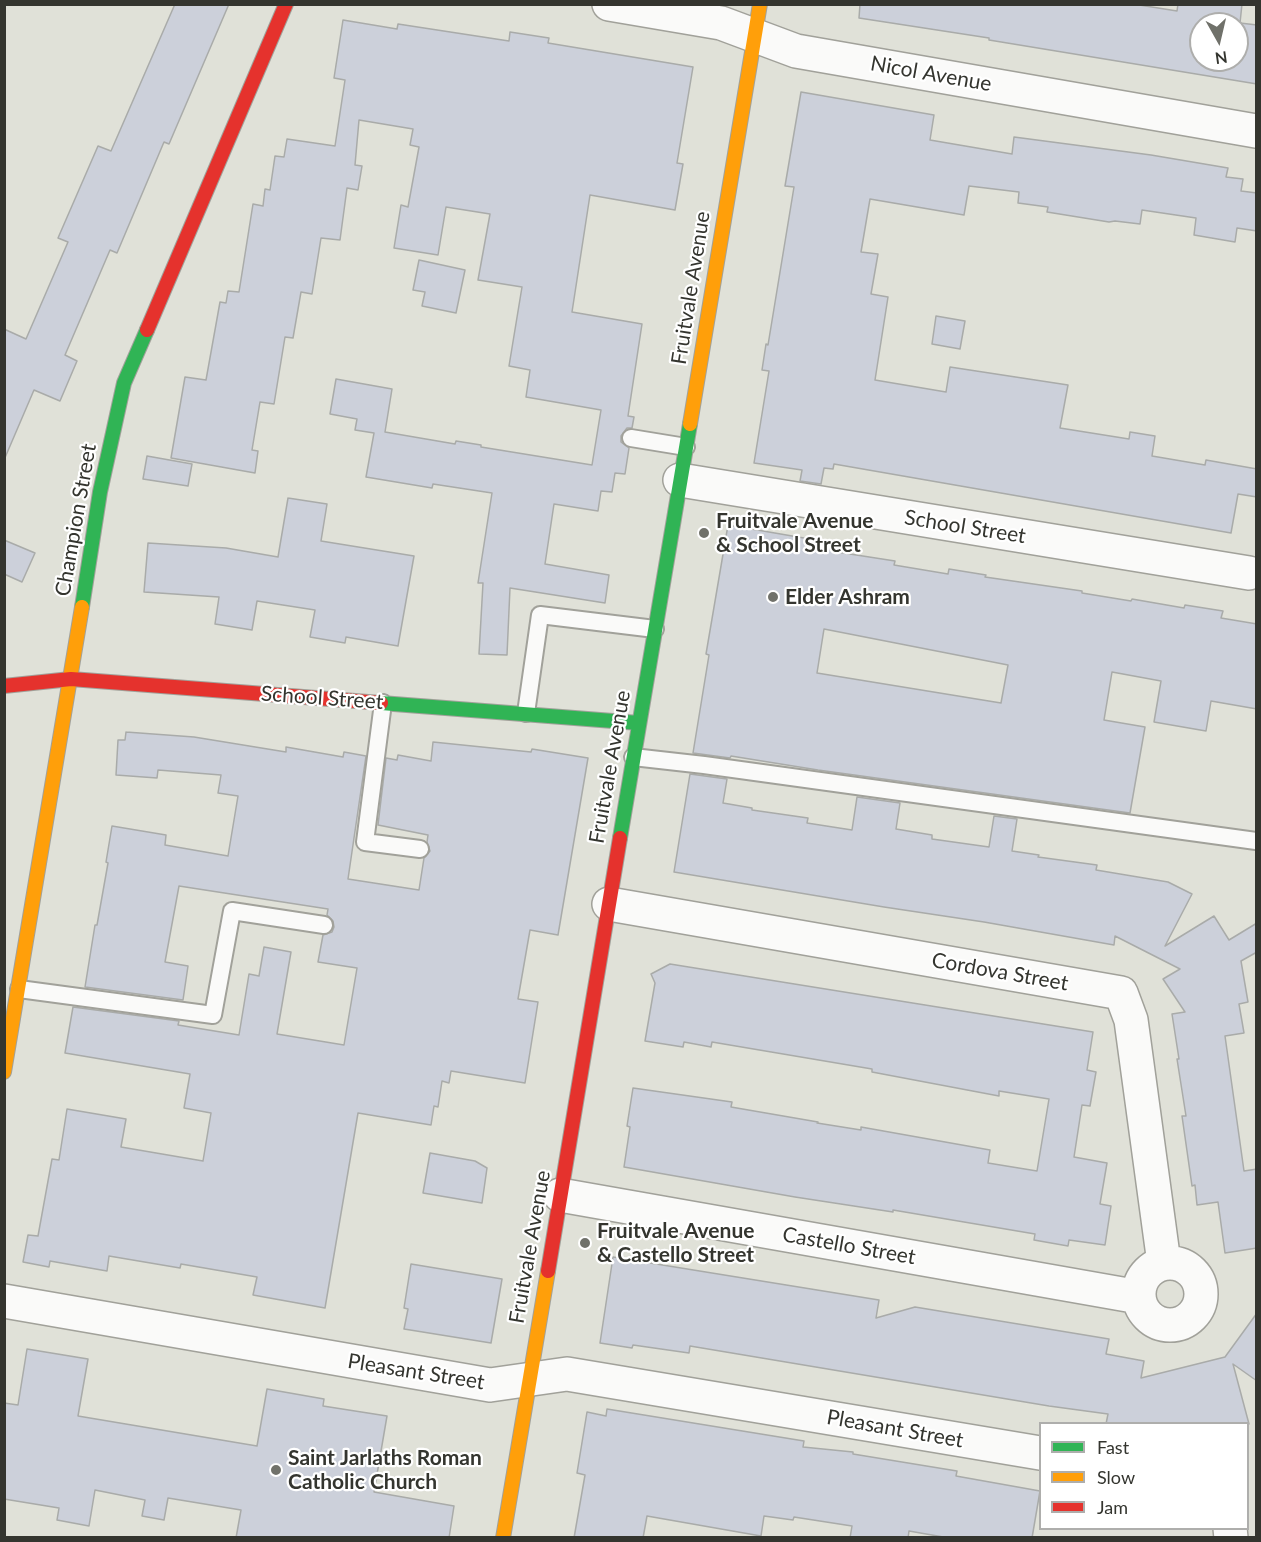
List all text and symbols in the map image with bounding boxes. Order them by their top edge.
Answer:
north arrow [1189,12,1249,72]
text: N [1214,48,1229,69]
street label: Nicol Avenue [868,51,994,97]
street label: Fruitvale Avenue [666,210,716,366]
street label: Champion Street [50,442,102,598]
street label: School Street [903,505,1027,549]
place label: Fruitvale Avenue & School Street [716,508,873,558]
marker: Fruitvale Avenue & School Street [697,526,711,540]
place label: Elder Ashram [785,584,910,610]
marker: Elder Ashram [766,590,780,604]
street label: School Street [260,681,384,715]
street label: Fruitvale Avenue [584,689,636,845]
street label: Cordova Street [930,948,1070,996]
street label: Fruitvale Avenue [504,1169,556,1325]
place label: Fruitvale Avenue & Castello Street [597,1218,754,1268]
street label: Castello Street [781,1222,917,1270]
marker: Fruitvale Avenue & Castello Street [578,1236,592,1250]
street label: Pleasant Street [346,1349,486,1395]
street label: Pleasant Street [825,1405,965,1453]
legend [1039,1422,1249,1530]
text: Fast [1097,1436,1129,1458]
place label: Saint Jarlaths Roman Catholic Church [288,1445,482,1495]
marker: Saint Jarlaths Roman Catholic Church [269,1463,283,1477]
text: Slow [1097,1466,1135,1488]
text: Jam [1097,1496,1128,1518]

